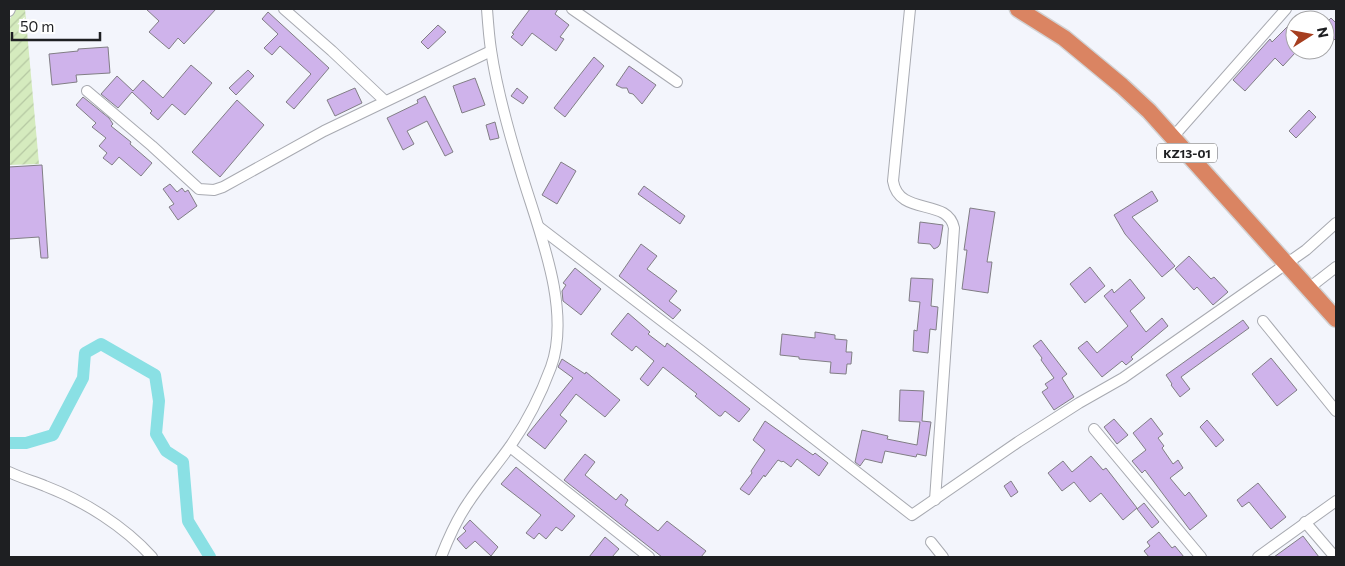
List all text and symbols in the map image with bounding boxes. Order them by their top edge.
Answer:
scale bar [12,10,100,42]
north arrow [1285,10,1335,60]
text: 50 m [20,17,54,35]
text: N [1314,26,1333,39]
road number: KZ13-01 [1157,144,1217,162]

